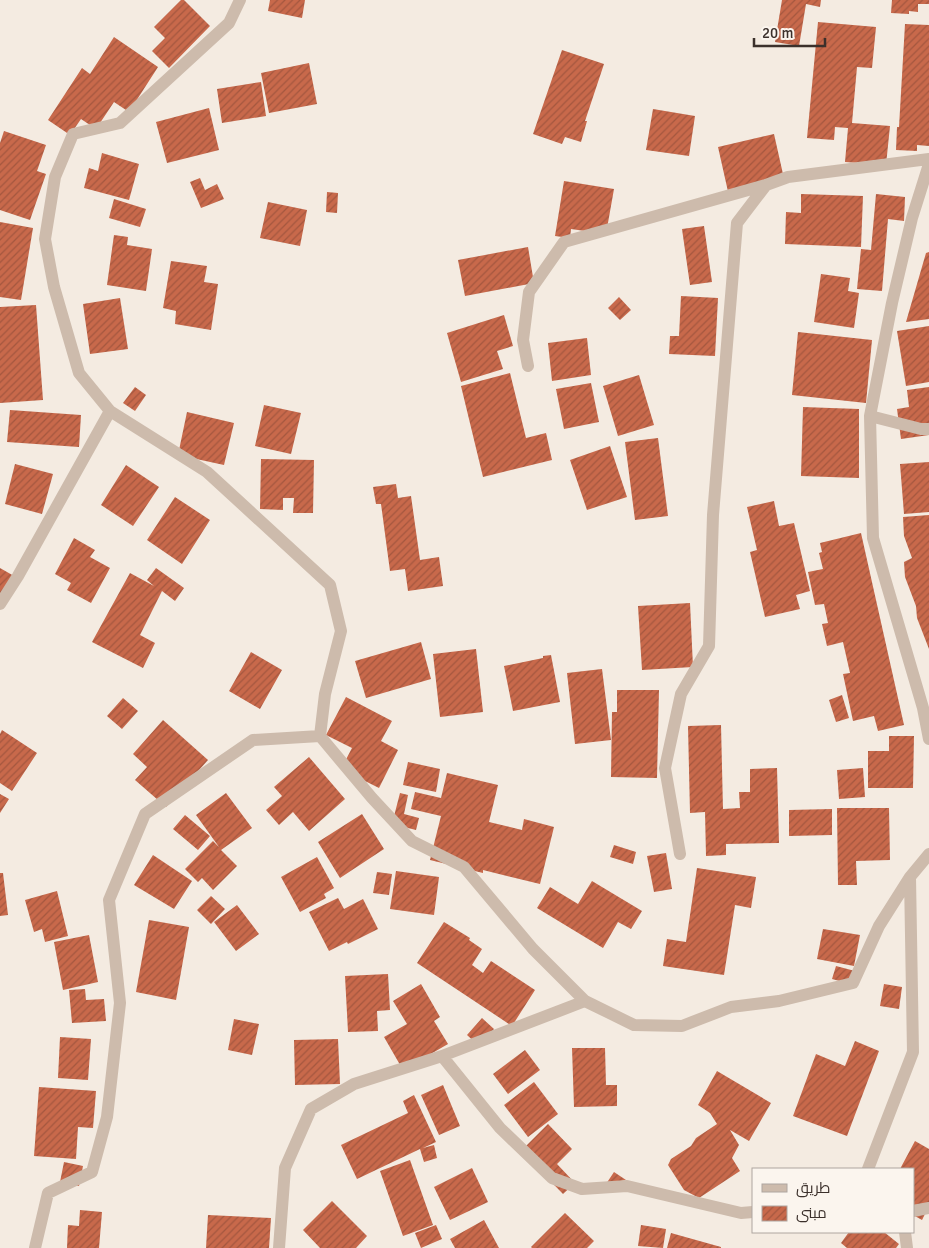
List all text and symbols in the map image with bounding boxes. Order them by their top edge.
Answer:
scale bar [754,15,825,47]
text: 20 m [762,24,793,42]
legend [752,1168,914,1233]
text: طريق [796,1179,830,1198]
text: مبنى [796,1204,827,1223]

